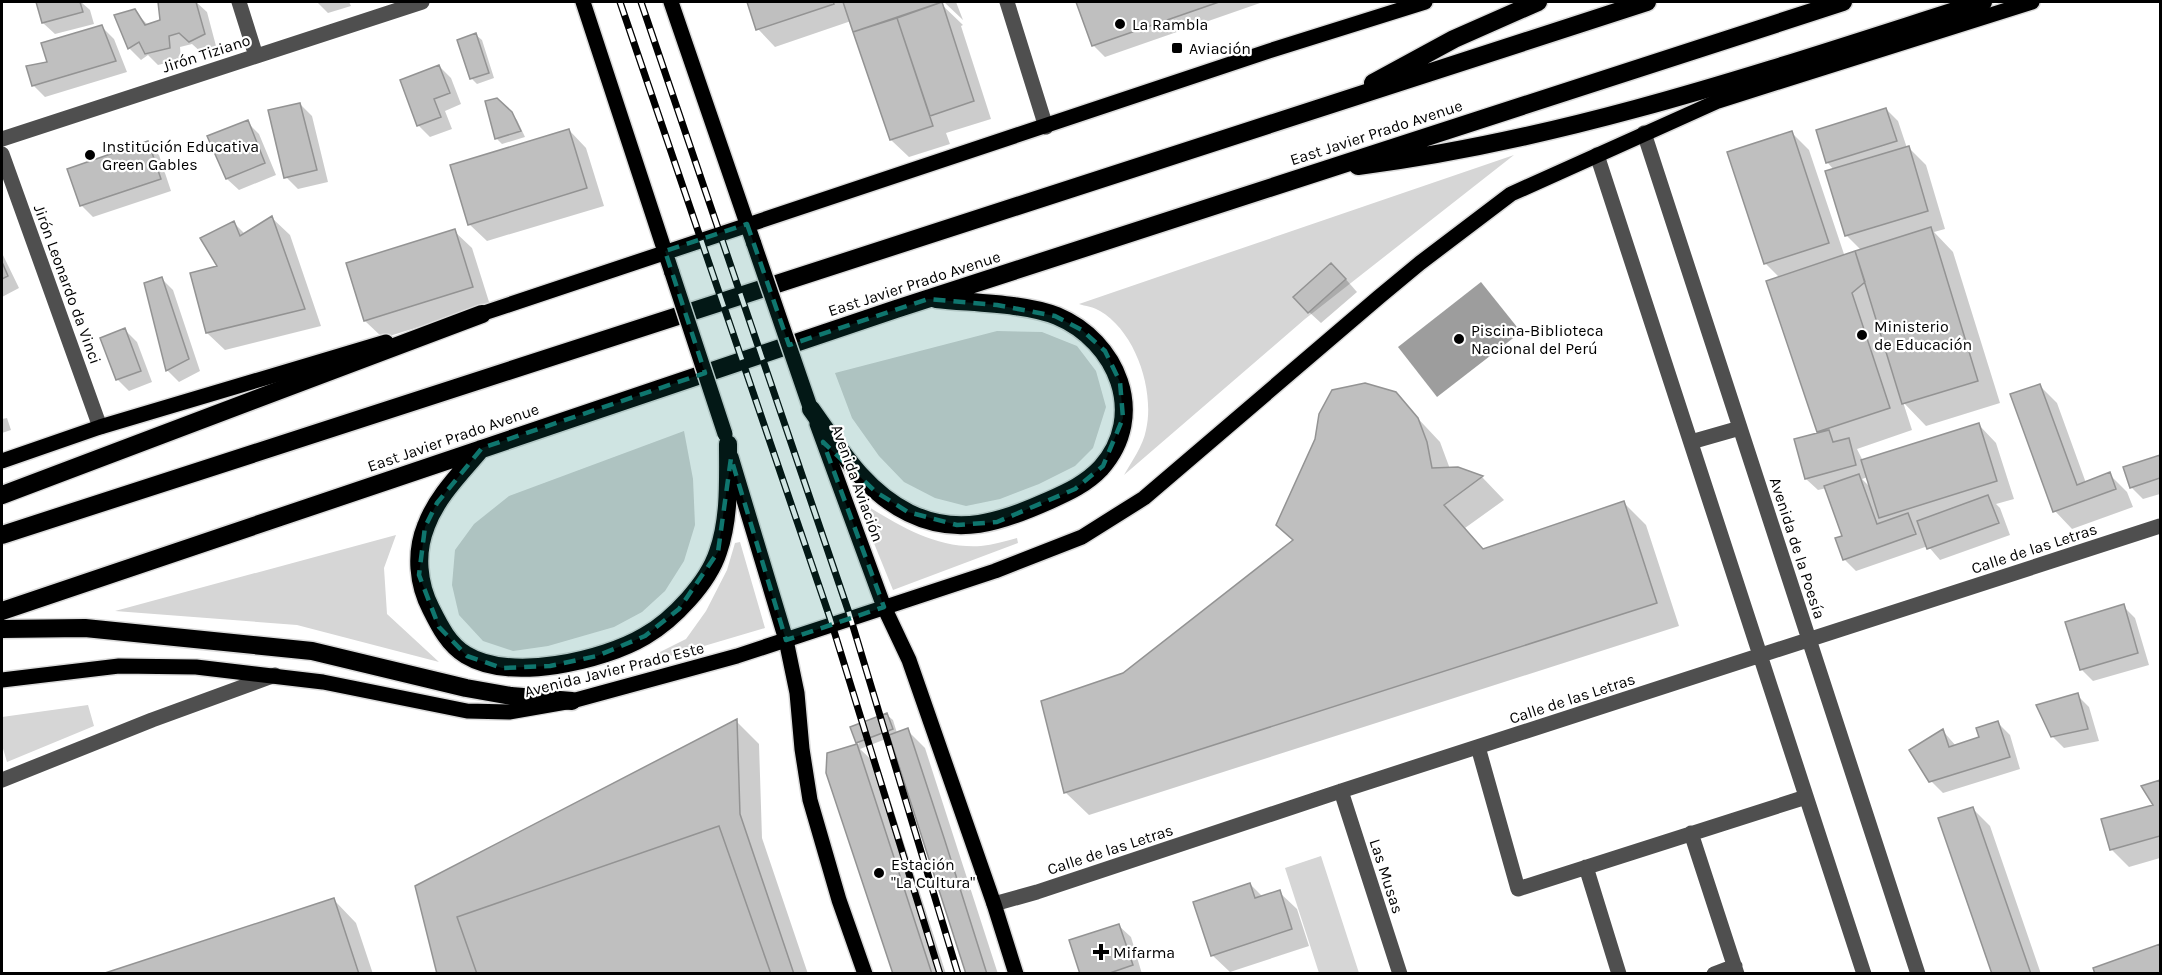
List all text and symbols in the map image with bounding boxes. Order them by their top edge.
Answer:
place label: La Rambla [1132,15,1208,34]
marker: La Rambla [1113,17,1127,31]
street label: Jirón Tiziano [160,30,253,77]
place label: Aviación [1189,39,1251,58]
marker: Aviación [1170,41,1184,55]
street label: East Javier Prado Avenue [1288,96,1465,169]
place label: Institución Educativa Green Gables [102,137,259,174]
marker: Institución Educativa Green Gables [83,148,97,162]
street label: Jirón Leonardo da Vinci [30,202,105,367]
street label: East Javier Prado Avenue [826,247,1003,320]
place label: Ministerio de Educación [1874,317,1972,354]
place label: Piscina-Biblioteca Nacional del Perú [1471,321,1604,358]
marker: Ministerio de Educación [1855,328,1869,342]
marker: Piscina-Biblioteca Nacional del Perú [1452,332,1466,346]
street label: East Javier Prado Avenue [365,399,541,476]
street label: Avenida Aviación [827,422,888,544]
street label: Avenida de la Poesía [1766,475,1829,621]
street label: Calle de las Letras [1969,519,2100,578]
street label: Avenida Javier Prado Este [522,638,706,701]
street label: Calle de las Letras [1507,669,1638,728]
street label: Calle de las Letras [1045,820,1176,879]
street label: Las Musas [1366,836,1408,916]
place label: Estación "La Cultura" [891,855,975,892]
marker: Estación "La Cultura" [872,866,886,880]
place label: Mifarma [1113,943,1175,962]
marker: Mifarma [1094,945,1108,959]

